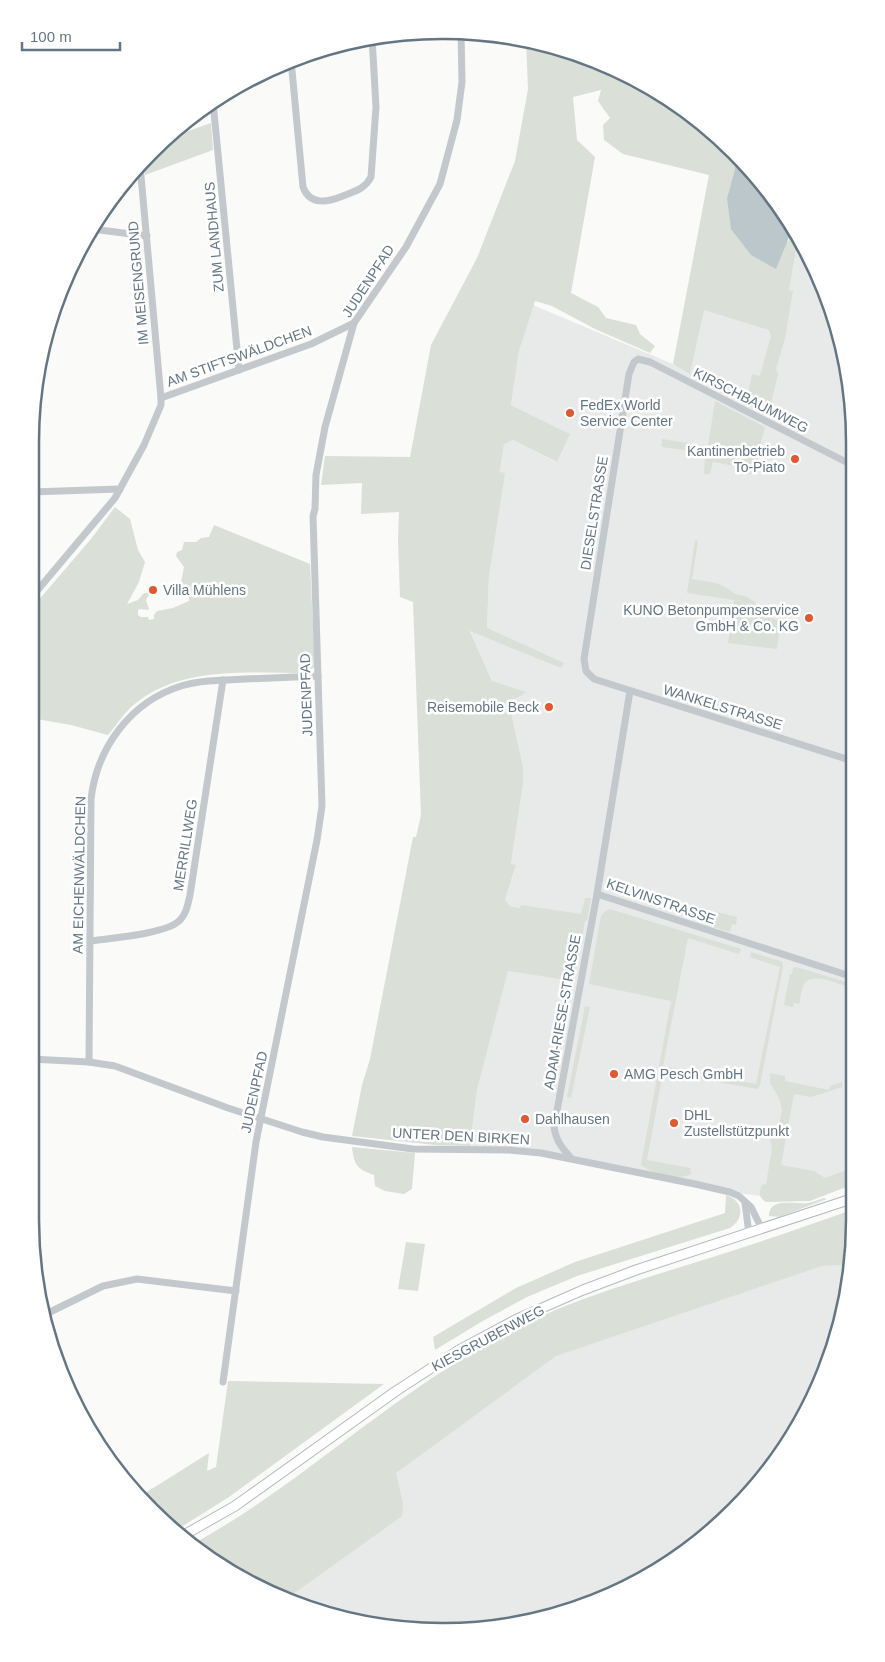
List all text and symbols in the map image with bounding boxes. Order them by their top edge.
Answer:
scale bar [22,20,120,52]
text: 100 m [30,28,72,45]
street label: ZUM LANDHAUS [201,181,227,293]
street label: IM MEISENGRUND [125,220,151,346]
street label: JUDENPFAD [339,242,397,320]
street label: AM STIFTSWÄLDCHEN [164,322,314,390]
street label: KIRSCHBAUMWEG [691,364,811,436]
place label: FedEx World Service Center [580,397,673,429]
marker: FedEx World Service Center [564,407,576,419]
place label: Kantinenbetrieb To-Piato [687,443,785,475]
marker: Kantinenbetrieb To-Piato [789,453,801,465]
street label: DIESELSTRASSE [577,455,611,571]
place label: Villa Mühlens [163,582,246,598]
marker: Villa Mühlens [147,584,159,596]
place label: KUNO Betonpumpenservice GmbH & Co. KG [623,602,799,634]
marker: KUNO Betonpumpenservice GmbH & Co. KG [803,612,815,624]
street label: JUDENPFAD [297,653,315,737]
street label: WANKELSTRASSE [661,681,785,733]
place label: Reisemobile Beck [427,699,540,715]
marker: Reisemobile Beck [543,701,555,713]
street label: AM EICHENWÄLDCHEN [70,796,88,954]
street label: MERRILLWEG [170,798,200,892]
street label: KELVINSTRASSE [604,875,718,927]
street label: ADAM-RIESE-STRASSE [540,933,584,1091]
street label: JUDENPFAD [238,1050,270,1134]
place label: AMG Pesch GmbH [624,1066,743,1082]
marker: AMG Pesch GmbH [608,1068,620,1080]
place label: DHL Zustellstützpunkt [684,1107,789,1139]
place label: Dahlhausen [535,1111,610,1127]
marker: Dahlhausen [519,1113,531,1125]
marker: DHL Zustellstützpunkt [668,1117,680,1129]
street label: UNTER DEN BIRKEN [392,1124,530,1148]
street label: KIESGRUBENWEG [429,1302,547,1374]

